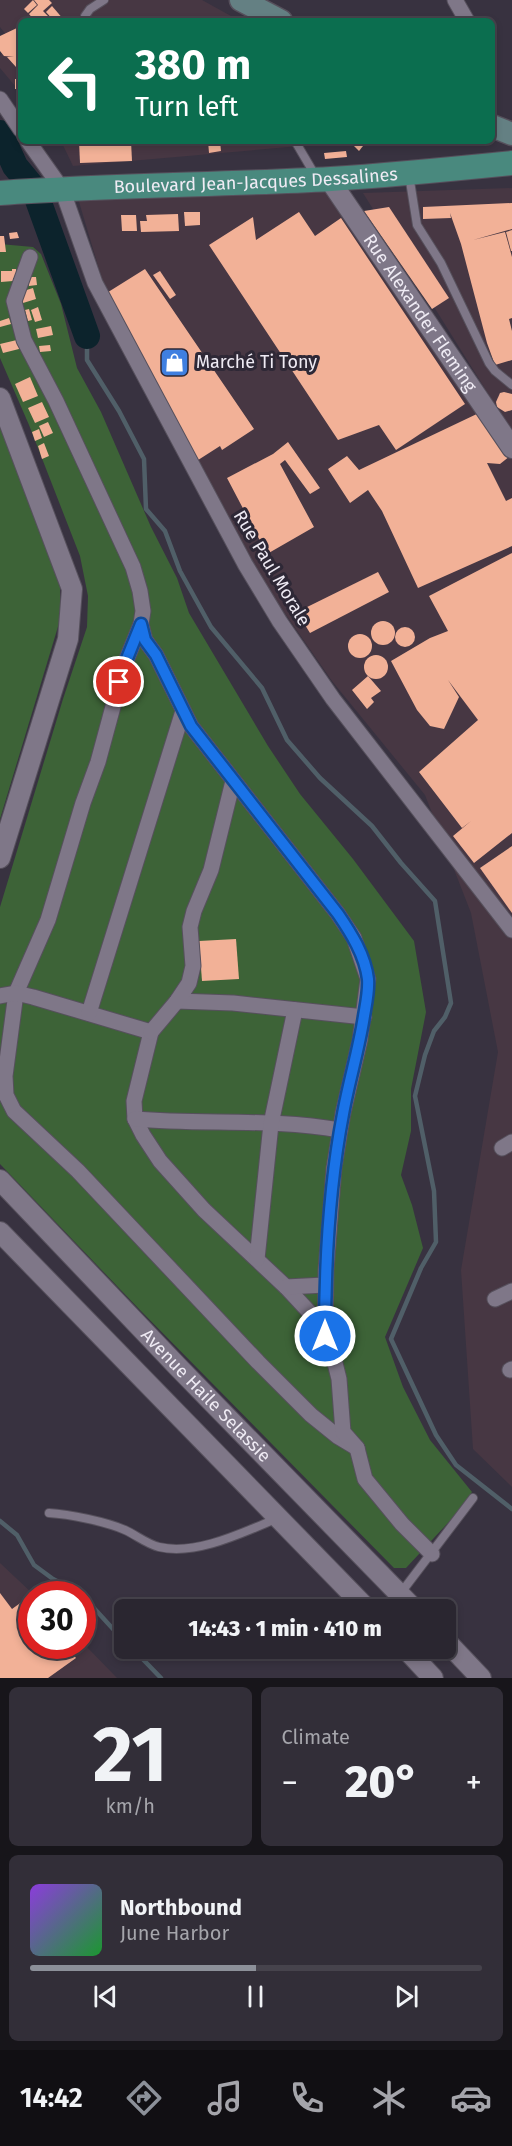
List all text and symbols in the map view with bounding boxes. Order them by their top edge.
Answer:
text: 380 m [135,40,251,90]
icon: left [36,42,114,120]
text: Turn left [135,91,238,123]
street label: Boulevard Jean-Jacques Dessalines [113,163,399,198]
street label: Rue Alexander Fleming [359,230,482,397]
shop icon: Marché Ti Tony [159,346,191,378]
place label: Marché Ti Tony [196,351,317,373]
street label: Rue Paul Morale [229,506,315,630]
pin [93,656,144,707]
icon: arrive [102,665,135,698]
position arrow [293,1304,357,1368]
street label: Avenue Haile Selassie [136,1324,276,1467]
speed limit sign: 30 [18,1581,96,1659]
text: 14:43 · 1 min · 410 m [188,1615,382,1642]
text: 21 [93,1708,168,1802]
text: Climate [282,1725,350,1749]
text: 20° [345,1755,419,1809]
text: − [282,1763,298,1803]
text: + [466,1763,482,1803]
text: km/h [106,1794,155,1818]
text: Northbound [120,1894,242,1921]
text: June Harbor [120,1921,229,1945]
icon: previous [89,1980,122,2013]
icon: pause [239,1980,272,2013]
icon: next [390,1980,423,2013]
icon: directions [123,2077,165,2119]
icon: music [204,2077,246,2119]
icon: phone [286,2077,328,2119]
icon: climate [368,2077,410,2119]
icon: car [450,2077,492,2119]
text: 14:42 [20,2082,83,2114]

